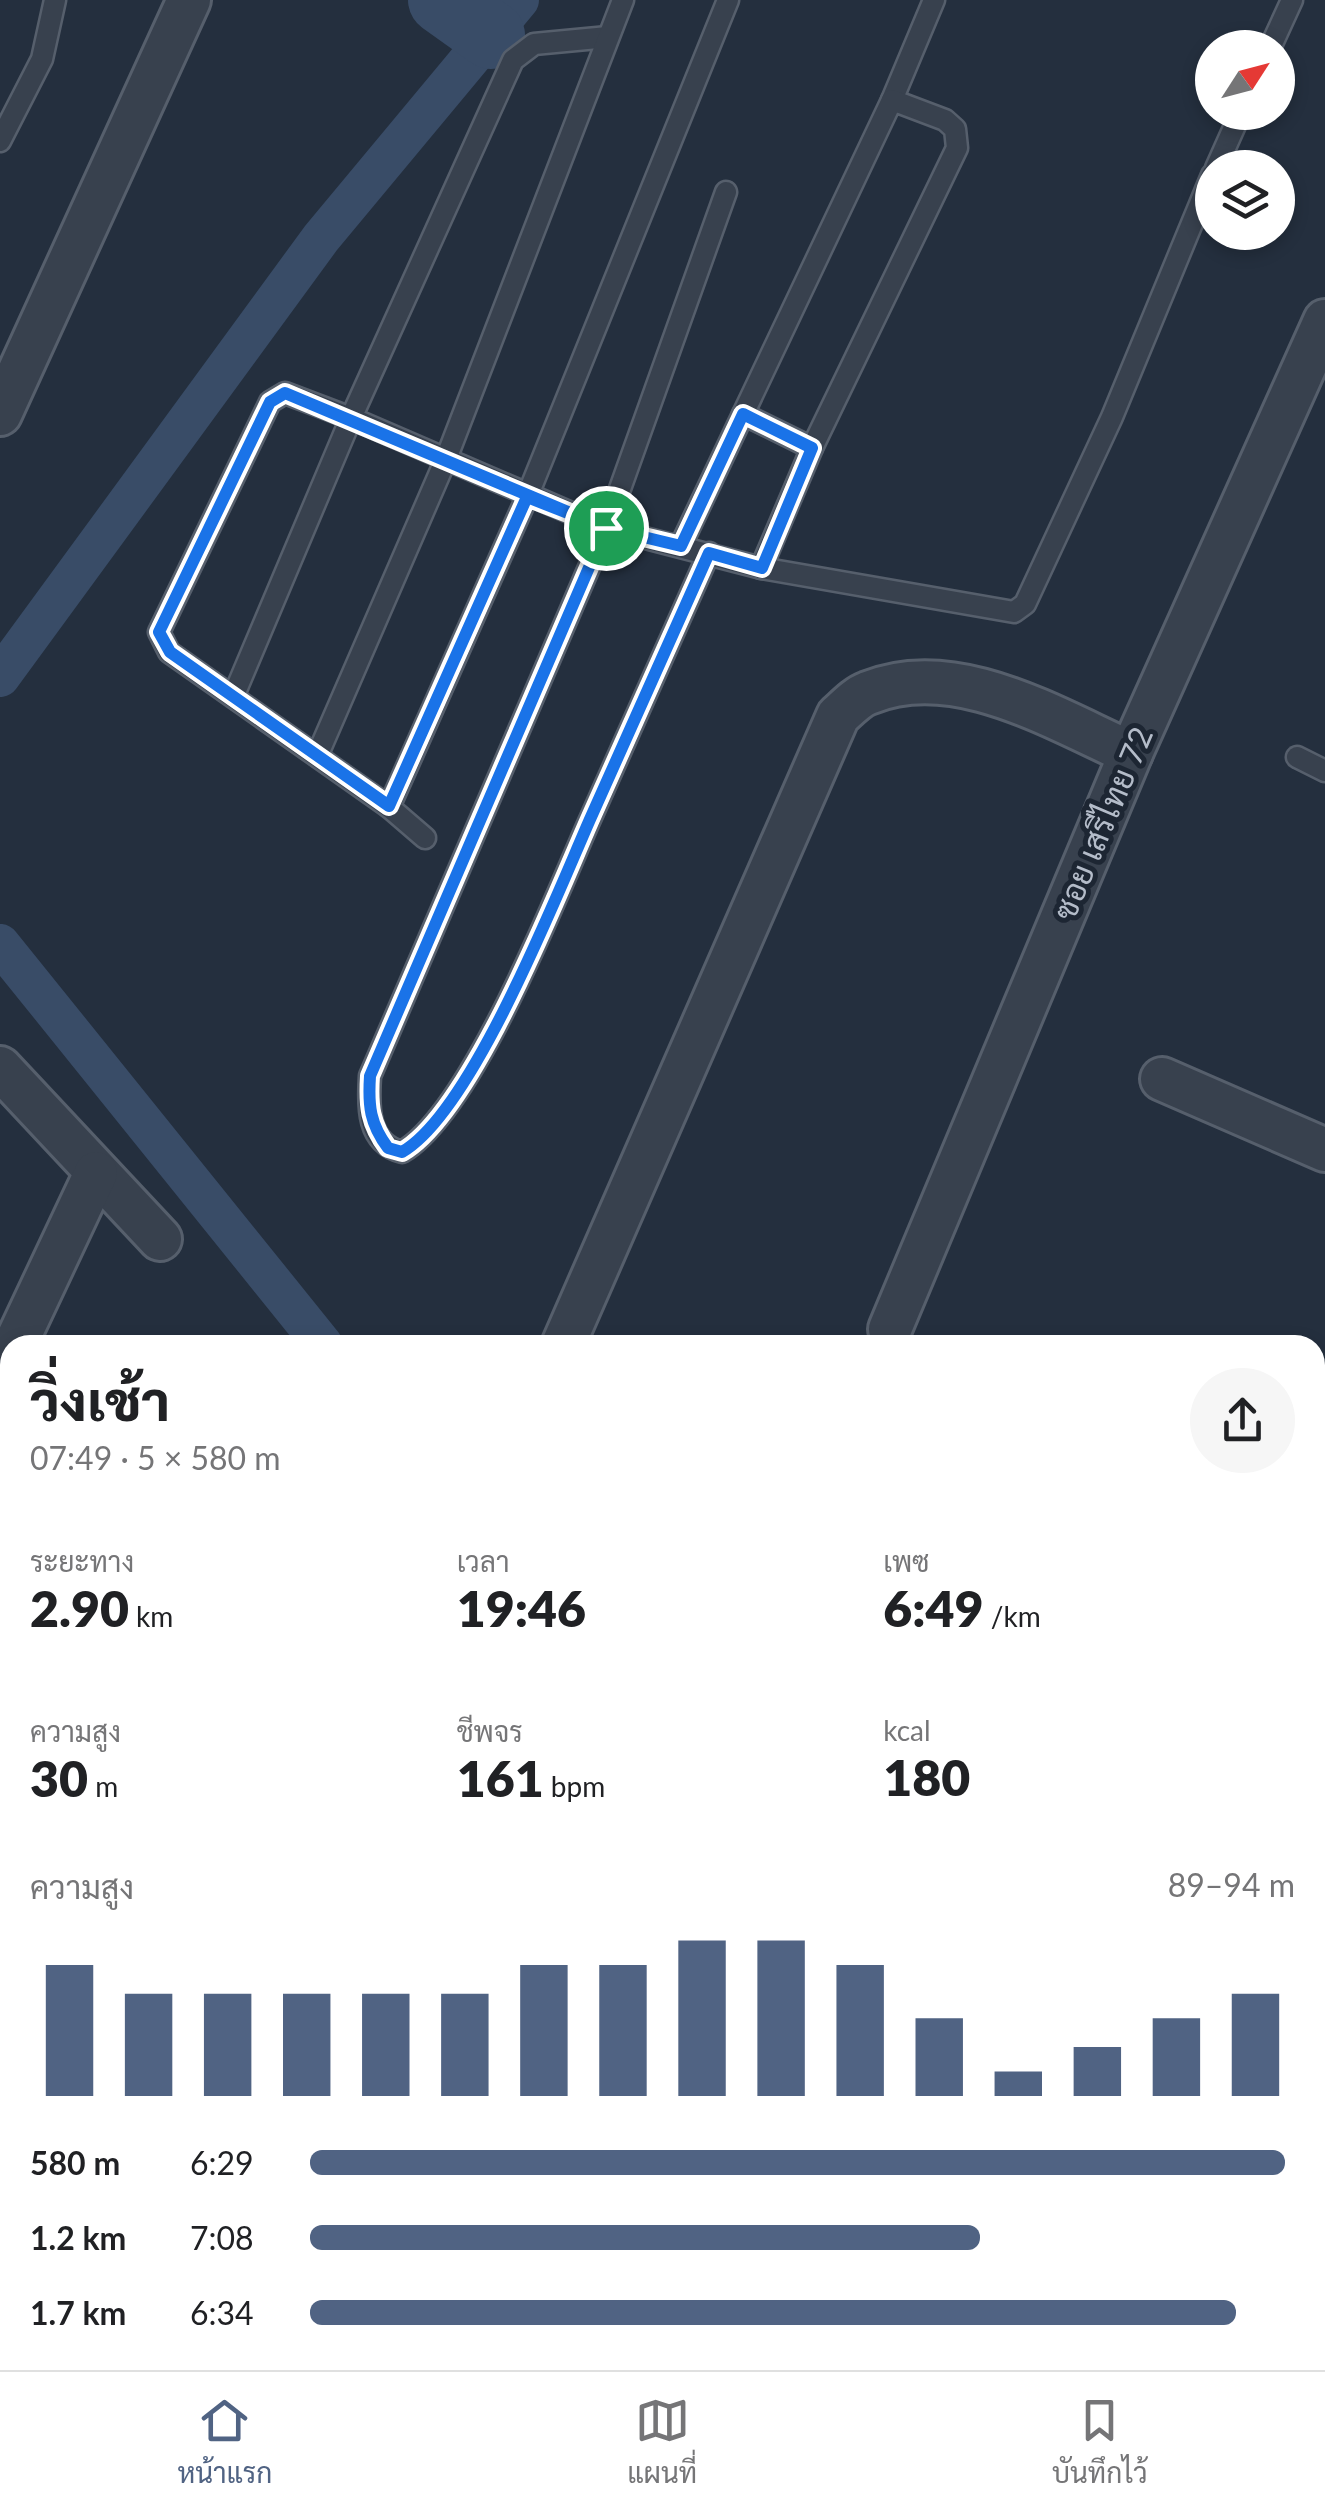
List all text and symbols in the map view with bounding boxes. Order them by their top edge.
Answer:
north arrow [1195,30,1295,130]
map controls [1195,30,1295,250]
button: layers [1195,150,1295,250]
pin [564,486,649,571]
icon: arrive [579,501,634,556]
street label: ซอย เสรีไทย 72 [1044,721,1160,925]
text: วิ่งเช้า [30,1367,170,1433]
button: share [1190,1368,1295,1473]
text: 07:49 · 5 × 580 m [30,1438,281,1477]
text: ระยะทาง [30,1544,134,1578]
text: เวลา [457,1544,510,1578]
text: เพซ [883,1544,929,1578]
text: 2.90 [30,1578,129,1638]
text: 19:46 [457,1578,586,1638]
text: 6:49 [883,1578,984,1638]
text: km [129,1599,173,1633]
text: /km [984,1599,1041,1633]
text: kcal [883,1713,931,1747]
text: ความสูง [30,1714,121,1748]
text: ชีพจร [457,1714,523,1748]
text: 180 [883,1747,970,1807]
text: 30 [30,1748,88,1808]
text: 161 [457,1748,544,1808]
text: m [88,1769,118,1803]
text: bpm [544,1769,605,1803]
text: 89–94 m [1168,1865,1295,1904]
text: ความสูง [30,1867,134,1906]
text: 580 m [30,2143,120,2182]
text: 6:29 [190,2143,254,2182]
text: 1.2 km [30,2218,126,2257]
text: 7:08 [190,2218,254,2257]
text: 1.7 km [30,2293,126,2332]
text: 6:34 [190,2293,254,2332]
tab: หน้าแรก [177,2393,273,2489]
tab: แผนที่ [627,2393,697,2489]
tab: บันทึกไว้ [1052,2393,1148,2489]

